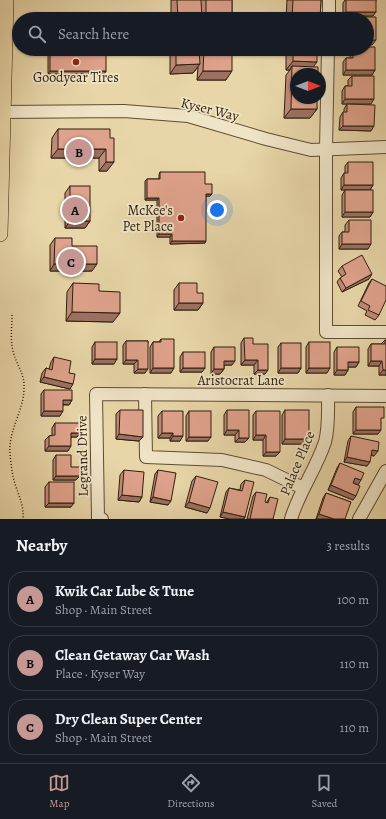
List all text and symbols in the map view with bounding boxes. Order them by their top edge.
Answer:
search box [12,12,374,56]
icon: search [26,23,48,45]
text: Search here [58,24,129,44]
marker: Goodyear Tires [71,57,81,67]
place label: Goodyear Tires [33,68,119,87]
north arrow [290,68,326,104]
street label: Kyser Way [179,93,242,126]
pin: B [66,137,92,167]
pin: A [62,195,88,225]
your location [207,200,227,220]
place label: McKee's Pet Place [123,201,173,236]
marker: McKee's Pet Place [176,213,186,223]
pin: C [58,247,84,277]
street label: Aristocrat Lane [196,371,285,390]
street label: Legrand Drive [72,415,93,497]
street label: Palace Place [275,428,320,498]
text: Nearby [16,534,67,557]
text: 3 results [326,537,370,554]
text: Kwik Car Lube & Tune [55,581,194,601]
text: A [26,591,34,608]
text: 100 m [337,591,369,608]
text: Shop · Main Street [55,601,152,618]
text: Clean Getaway Car Wash [55,645,210,665]
text: B [26,655,34,672]
text: 110 m [340,655,369,672]
text: Place · Kyser Way [55,665,145,682]
text: Dry Clean Super Center [55,709,202,729]
text: C [26,719,34,736]
text: 110 m [340,719,369,736]
text: Shop · Main Street [55,729,152,746]
tab: Map [48,772,70,811]
tab: Directions [167,772,215,811]
tab: Saved [311,772,338,811]

